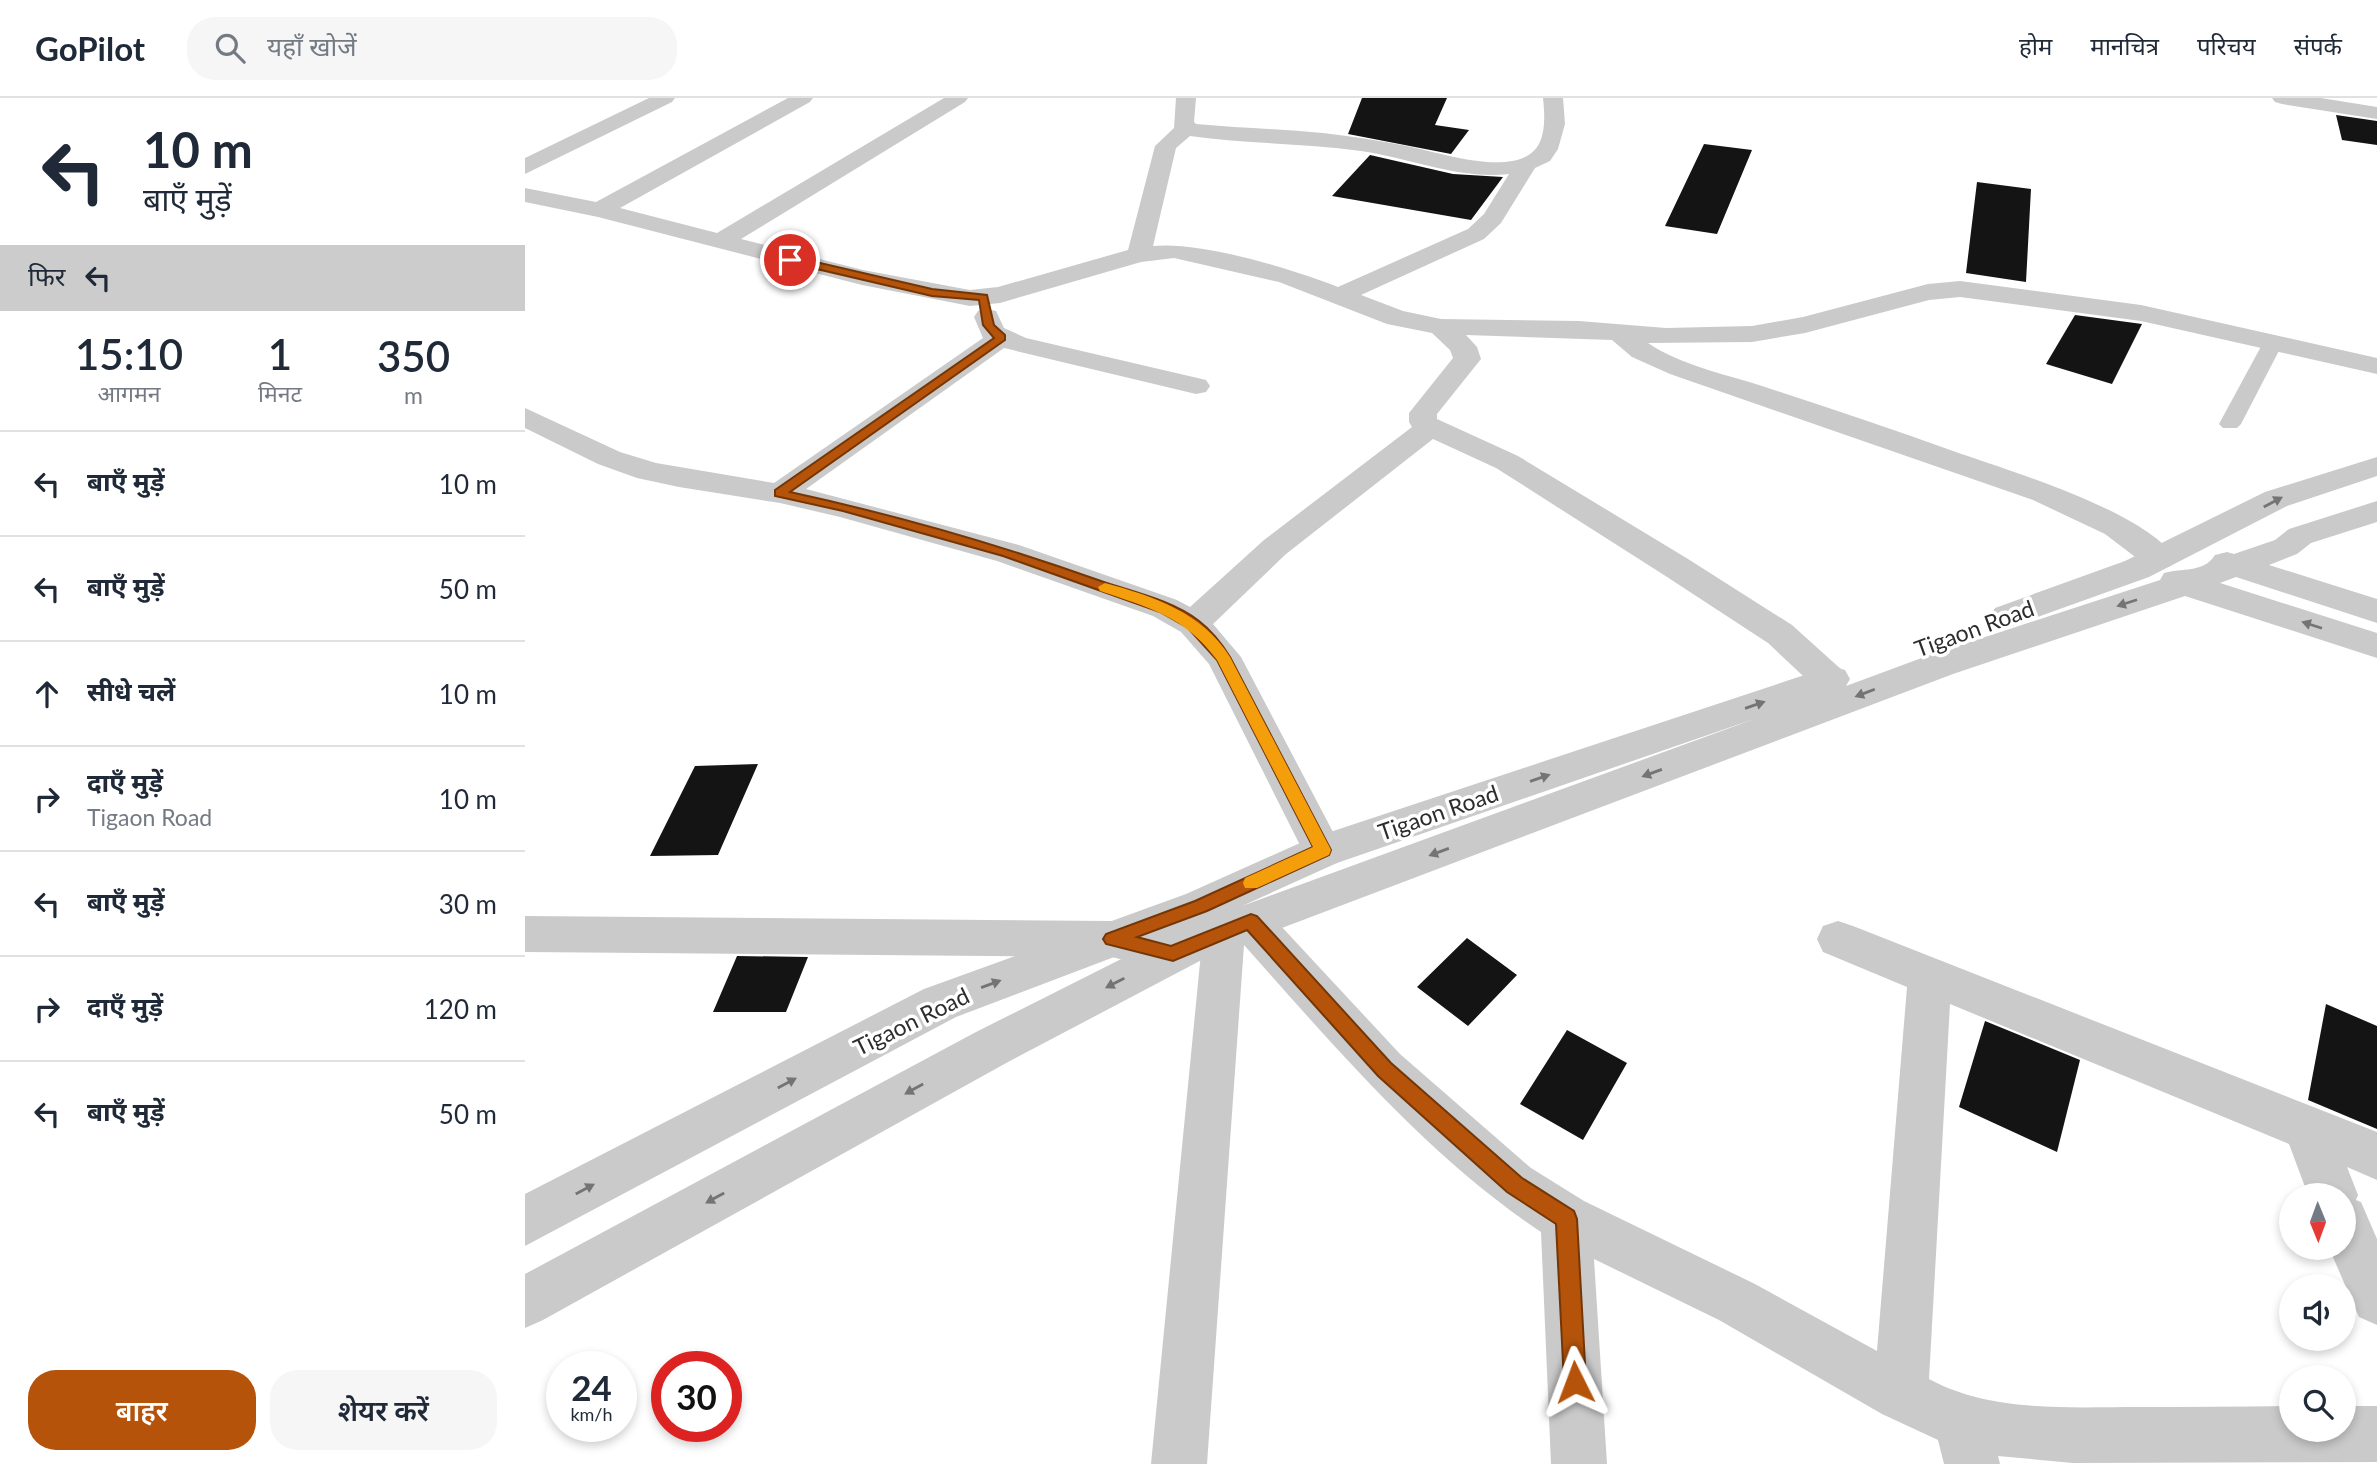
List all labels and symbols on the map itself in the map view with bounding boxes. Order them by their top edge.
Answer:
pin [760,230,820,290]
one-way arrow [2263,497,2283,508]
street label: Tigaon Road [1910,593,2038,663]
one-way arrow [2116,599,2137,609]
one-way arrow [2301,619,2322,630]
one-way arrow [1855,688,1876,699]
one-way arrow [1745,699,1766,710]
one-way arrow [1642,768,1663,779]
one-way arrow [1529,772,1550,782]
street label: Tigaon Road [1374,778,1502,846]
one-way arrow [1428,847,1449,858]
one-way arrow [1106,977,1125,989]
one-way arrow [981,978,1002,989]
street label: Tigaon Road [849,981,973,1061]
one-way arrow [777,1078,797,1089]
one-way arrow [904,1083,924,1095]
one-way arrow [576,1183,595,1195]
north arrow [2279,1183,2355,1260]
one-way arrow [705,1192,724,1204]
position arrow [1538,1345,1612,1419]
speed limit sign: 30 [651,1351,742,1442]

